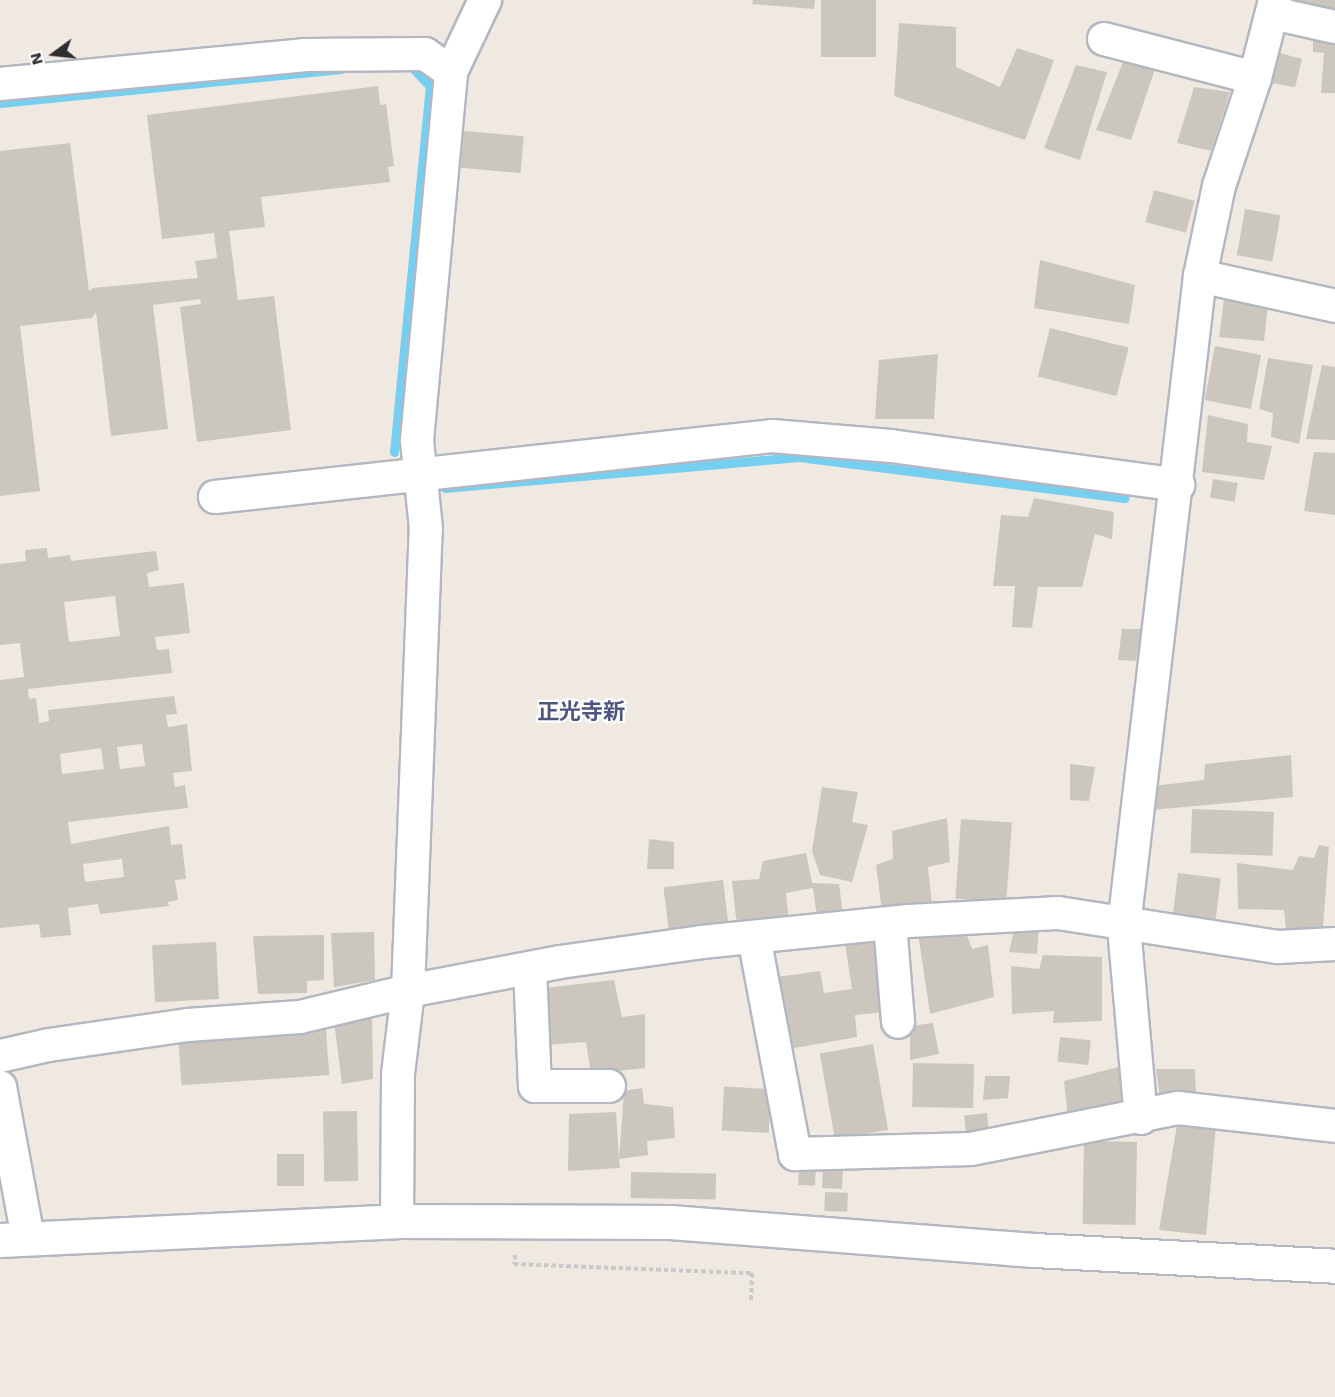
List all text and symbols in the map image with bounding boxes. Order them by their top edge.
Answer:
north arrow [24,24,84,84]
text: N [25,51,47,67]
district label: 正光寺新 [537,699,625,725]

